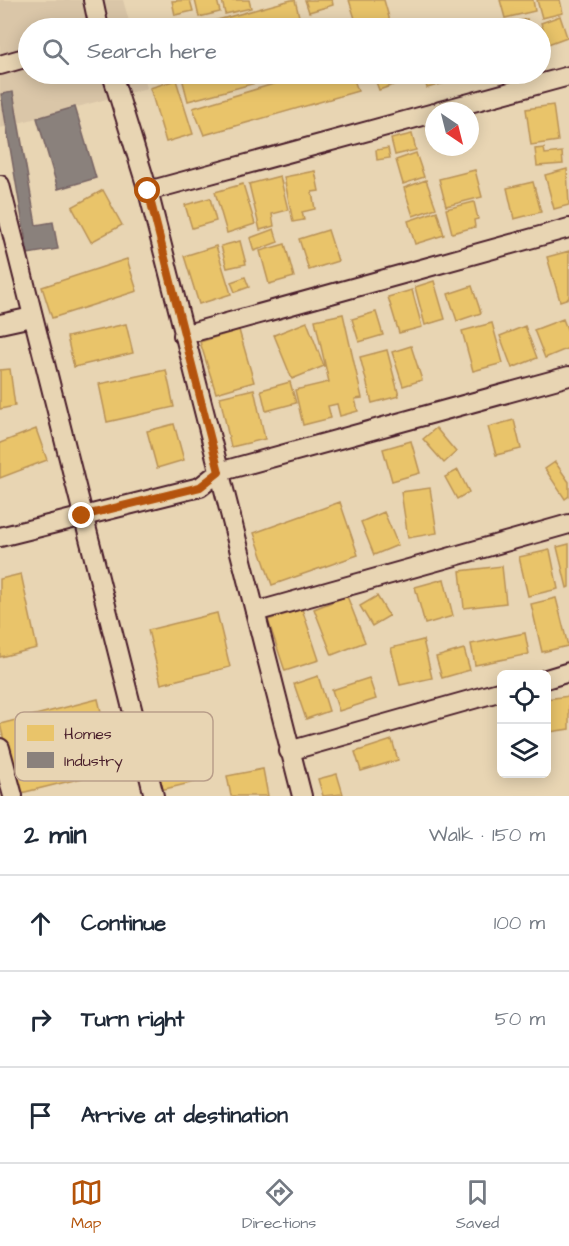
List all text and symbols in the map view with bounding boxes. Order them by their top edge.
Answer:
search box [18,18,551,84]
icon: search [39,35,72,68]
text: Search here [87,36,217,67]
north arrow [425,102,479,156]
route start [134,177,160,203]
route end [68,502,94,528]
map controls [497,670,551,778]
button: locate [497,670,551,724]
legend [15,712,213,781]
text: Homes [64,723,112,745]
button: layers [497,724,551,778]
text: Industry [64,750,123,773]
text: 2 min [24,817,86,853]
text: Walk · 150 m [429,821,545,849]
icon: ahead [24,907,57,940]
text: Continue [81,908,166,939]
text: 100 m [494,909,545,937]
icon: right [24,1003,57,1036]
text: Turn right [81,1004,184,1035]
text: 50 m [495,1005,545,1033]
icon: arrive [24,1099,57,1132]
text: Arrive at destination [81,1100,288,1131]
tab: Map [70,1176,103,1234]
tab: Directions [242,1176,316,1234]
tab: Saved [456,1176,499,1234]

